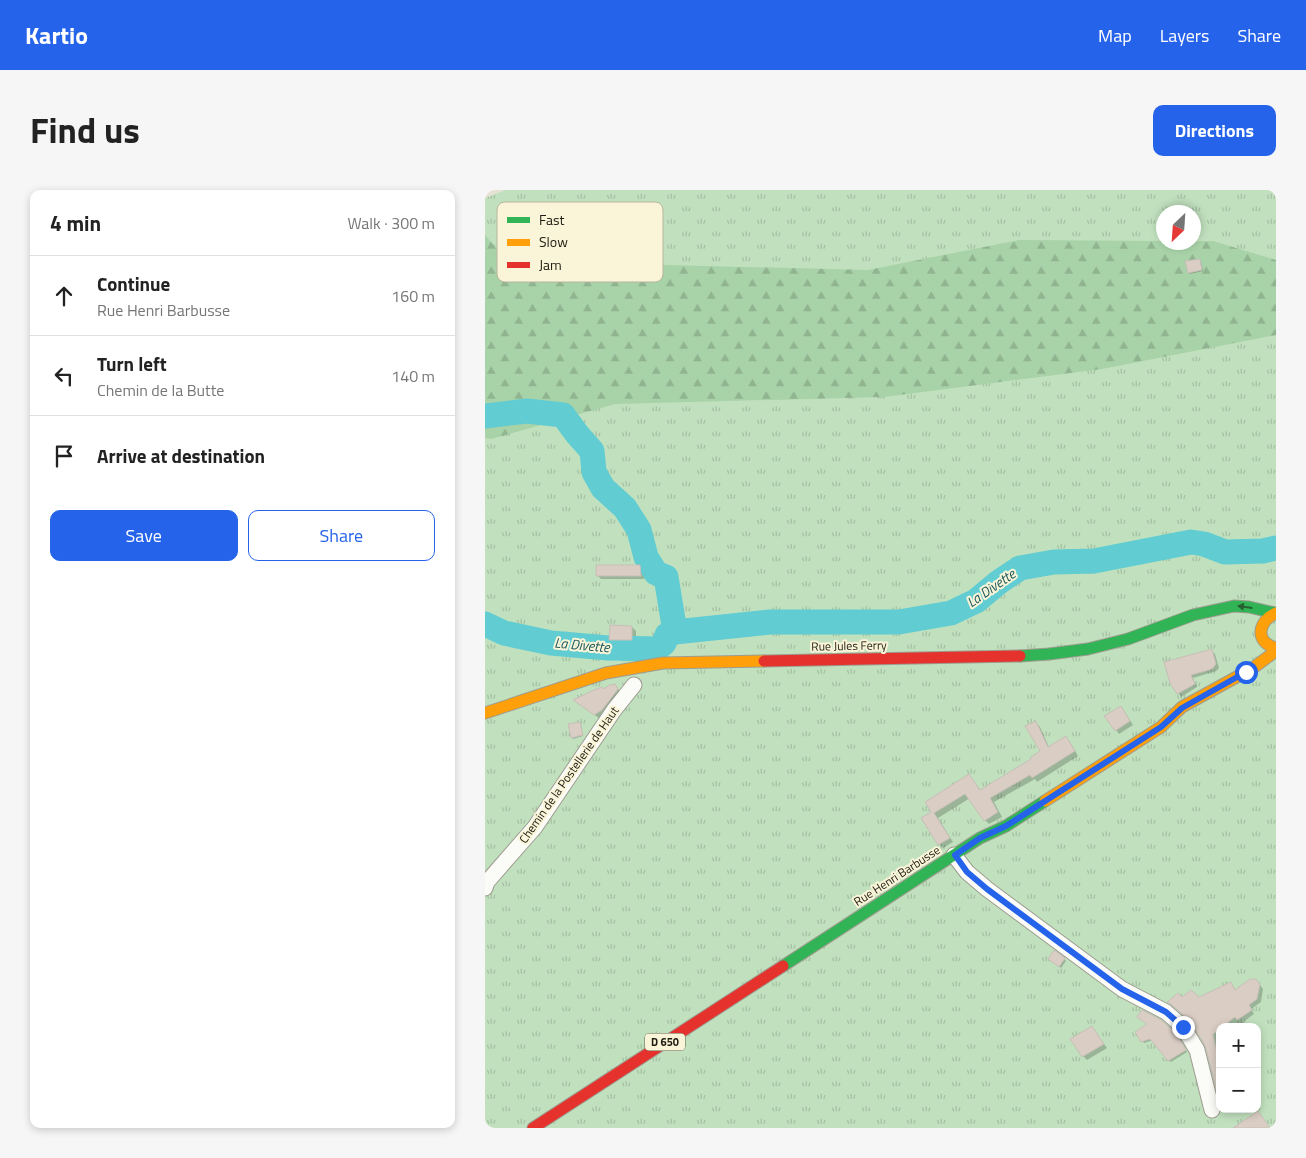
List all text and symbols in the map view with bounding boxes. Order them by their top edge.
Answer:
text: Kartio [25,17,88,53]
text: Map [1098,22,1132,49]
text: Layers [1160,22,1209,49]
text: Share [1237,22,1281,49]
text: Find us [30,103,140,157]
button: Directions [1153,105,1276,156]
legend [497,202,663,282]
north arrow [1156,205,1201,250]
text: 4 min [50,207,101,239]
text: Fast [539,209,564,230]
text: Walk · 300 m [347,211,435,235]
text: Slow [539,231,568,252]
text: Jam [539,254,562,275]
text: Continue [97,269,170,298]
icon: ahead [50,282,78,310]
text: 160 m [391,284,435,308]
text: Rue Henri Barbusse [97,298,230,322]
text: Turn left [97,349,167,378]
icon: left [50,362,78,390]
text: 140 m [391,364,435,388]
text: Chemin de la Butte [97,378,224,402]
text: Arrive at destination [97,441,265,470]
icon: arrive [50,442,78,470]
button: Save [50,510,238,561]
button: Share [248,510,435,561]
water label: La Divette [962,562,1021,612]
one-way arrow [1236,603,1252,611]
water label: La Divette [554,632,612,658]
street label: Rue Jules Ferry [811,635,887,656]
route start [1235,661,1258,684]
street label: Chemin de la Postellerie de Haut [514,702,624,847]
street label: Rue Henri Barbusse [850,840,944,911]
route end [1172,1016,1195,1039]
map controls [1216,1023,1261,1113]
button: + [1216,1023,1261,1068]
road number: D 650 [645,1034,685,1050]
button: − [1216,1068,1261,1113]

